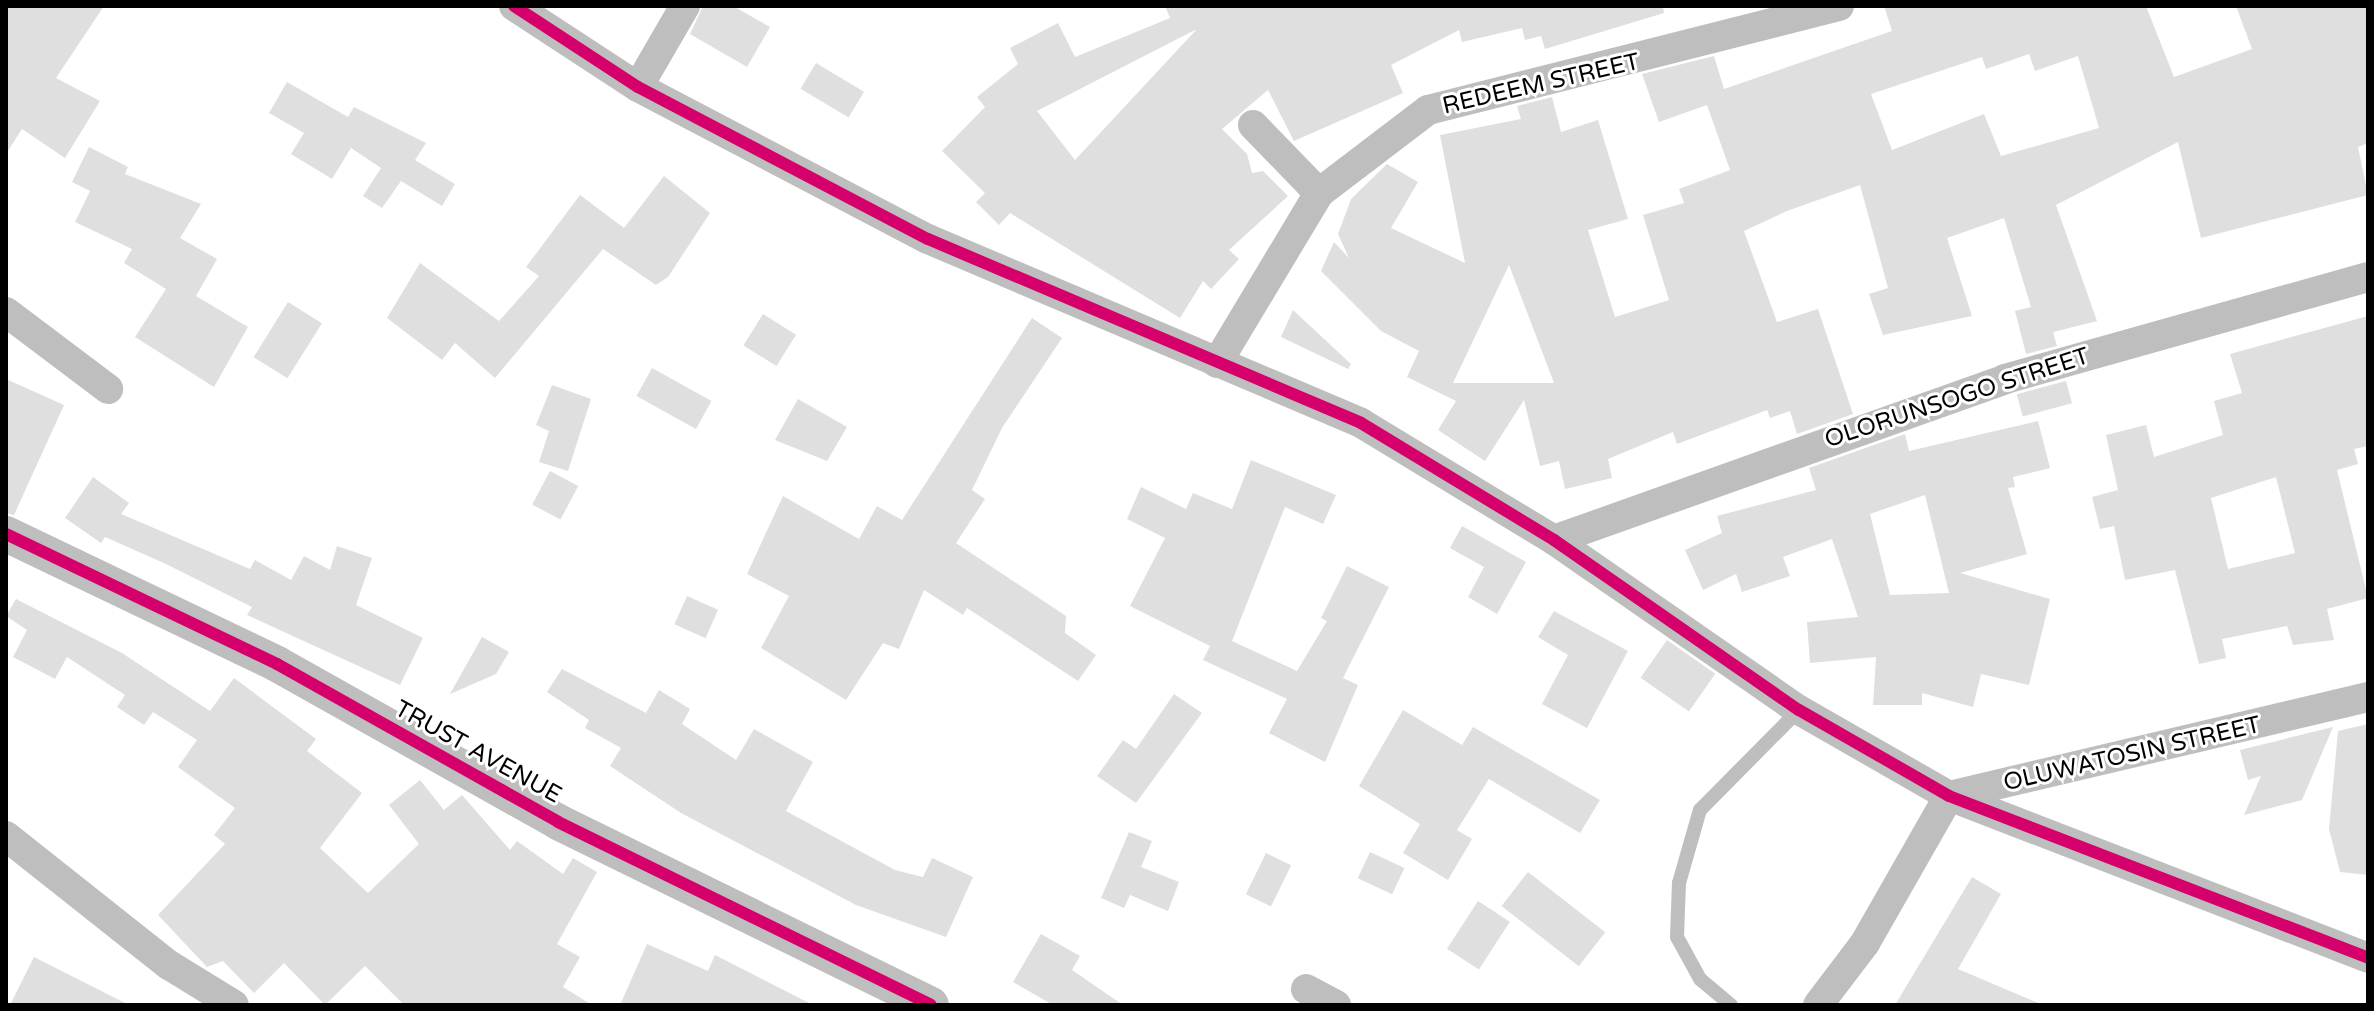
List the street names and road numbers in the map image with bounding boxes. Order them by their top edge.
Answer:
street label: REDEEM STREET [1440,47,1642,121]
street label: OLORUNSOGO STREET [1821,342,2093,454]
street label: TRUST AVENUE [390,694,566,810]
street label: OLUWATOSIN STREET [2001,710,2263,798]

